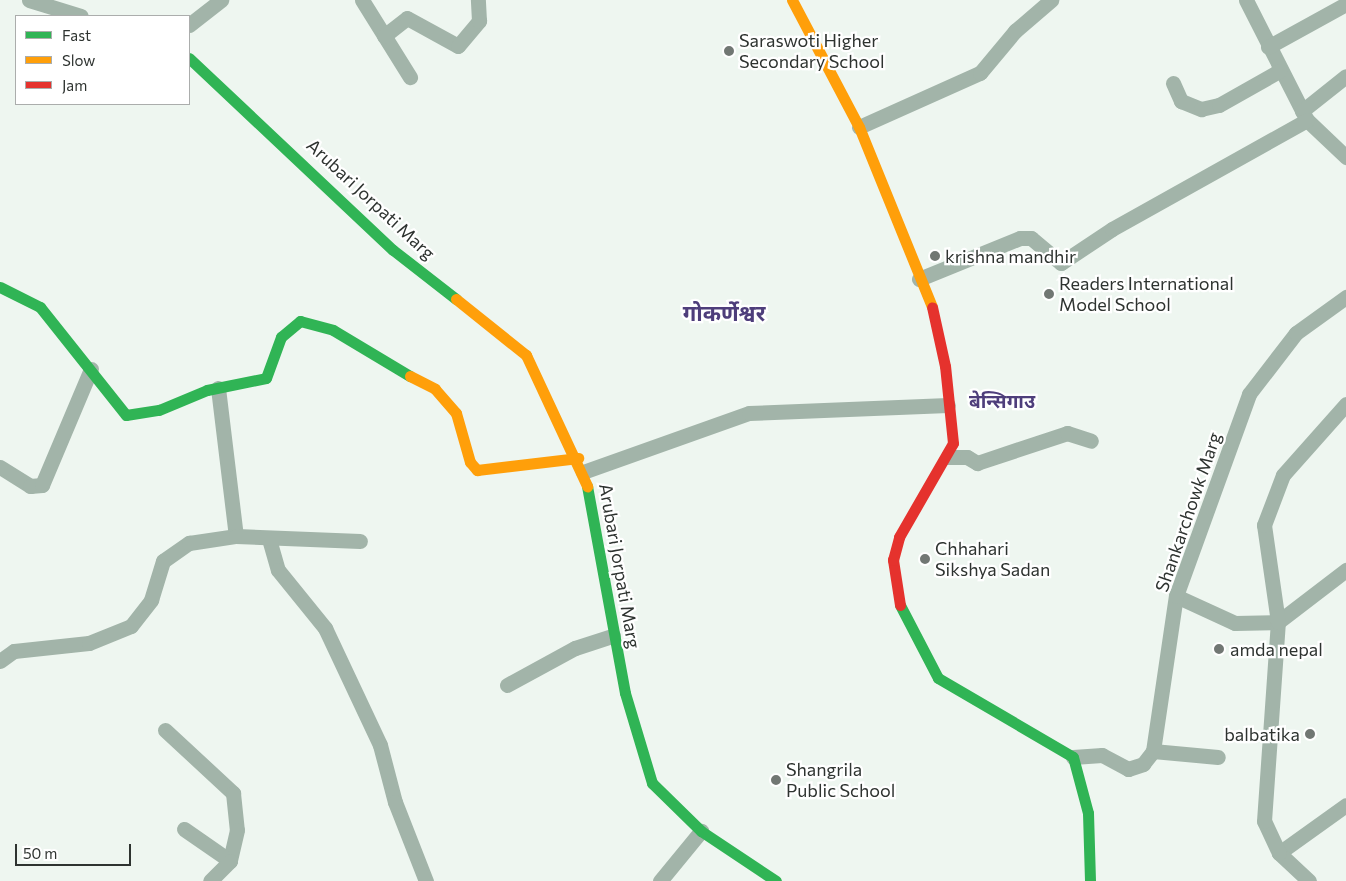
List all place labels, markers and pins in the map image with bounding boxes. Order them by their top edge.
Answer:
place label: Saraswoti Higher Secondary School [739,30,885,72]
marker: Saraswoti Higher Secondary School [723,45,735,57]
place label: krishna mandhir [945,245,1076,267]
marker: krishna mandhir [929,250,941,262]
place label: Readers International Model School [1059,273,1234,316]
marker: Readers International Model School [1043,288,1055,300]
place label: Chhahari Sikshya Sadan [935,538,1050,580]
marker: Chhahari Sikshya Sadan [919,553,931,565]
place label: amda nepal [1230,638,1323,660]
marker: amda nepal [1212,642,1226,656]
place label: balbatika [1224,723,1300,745]
marker: balbatika [1304,728,1316,740]
place label: Shangrila Public School [786,759,895,802]
marker: Shangrila Public School [770,774,782,786]

